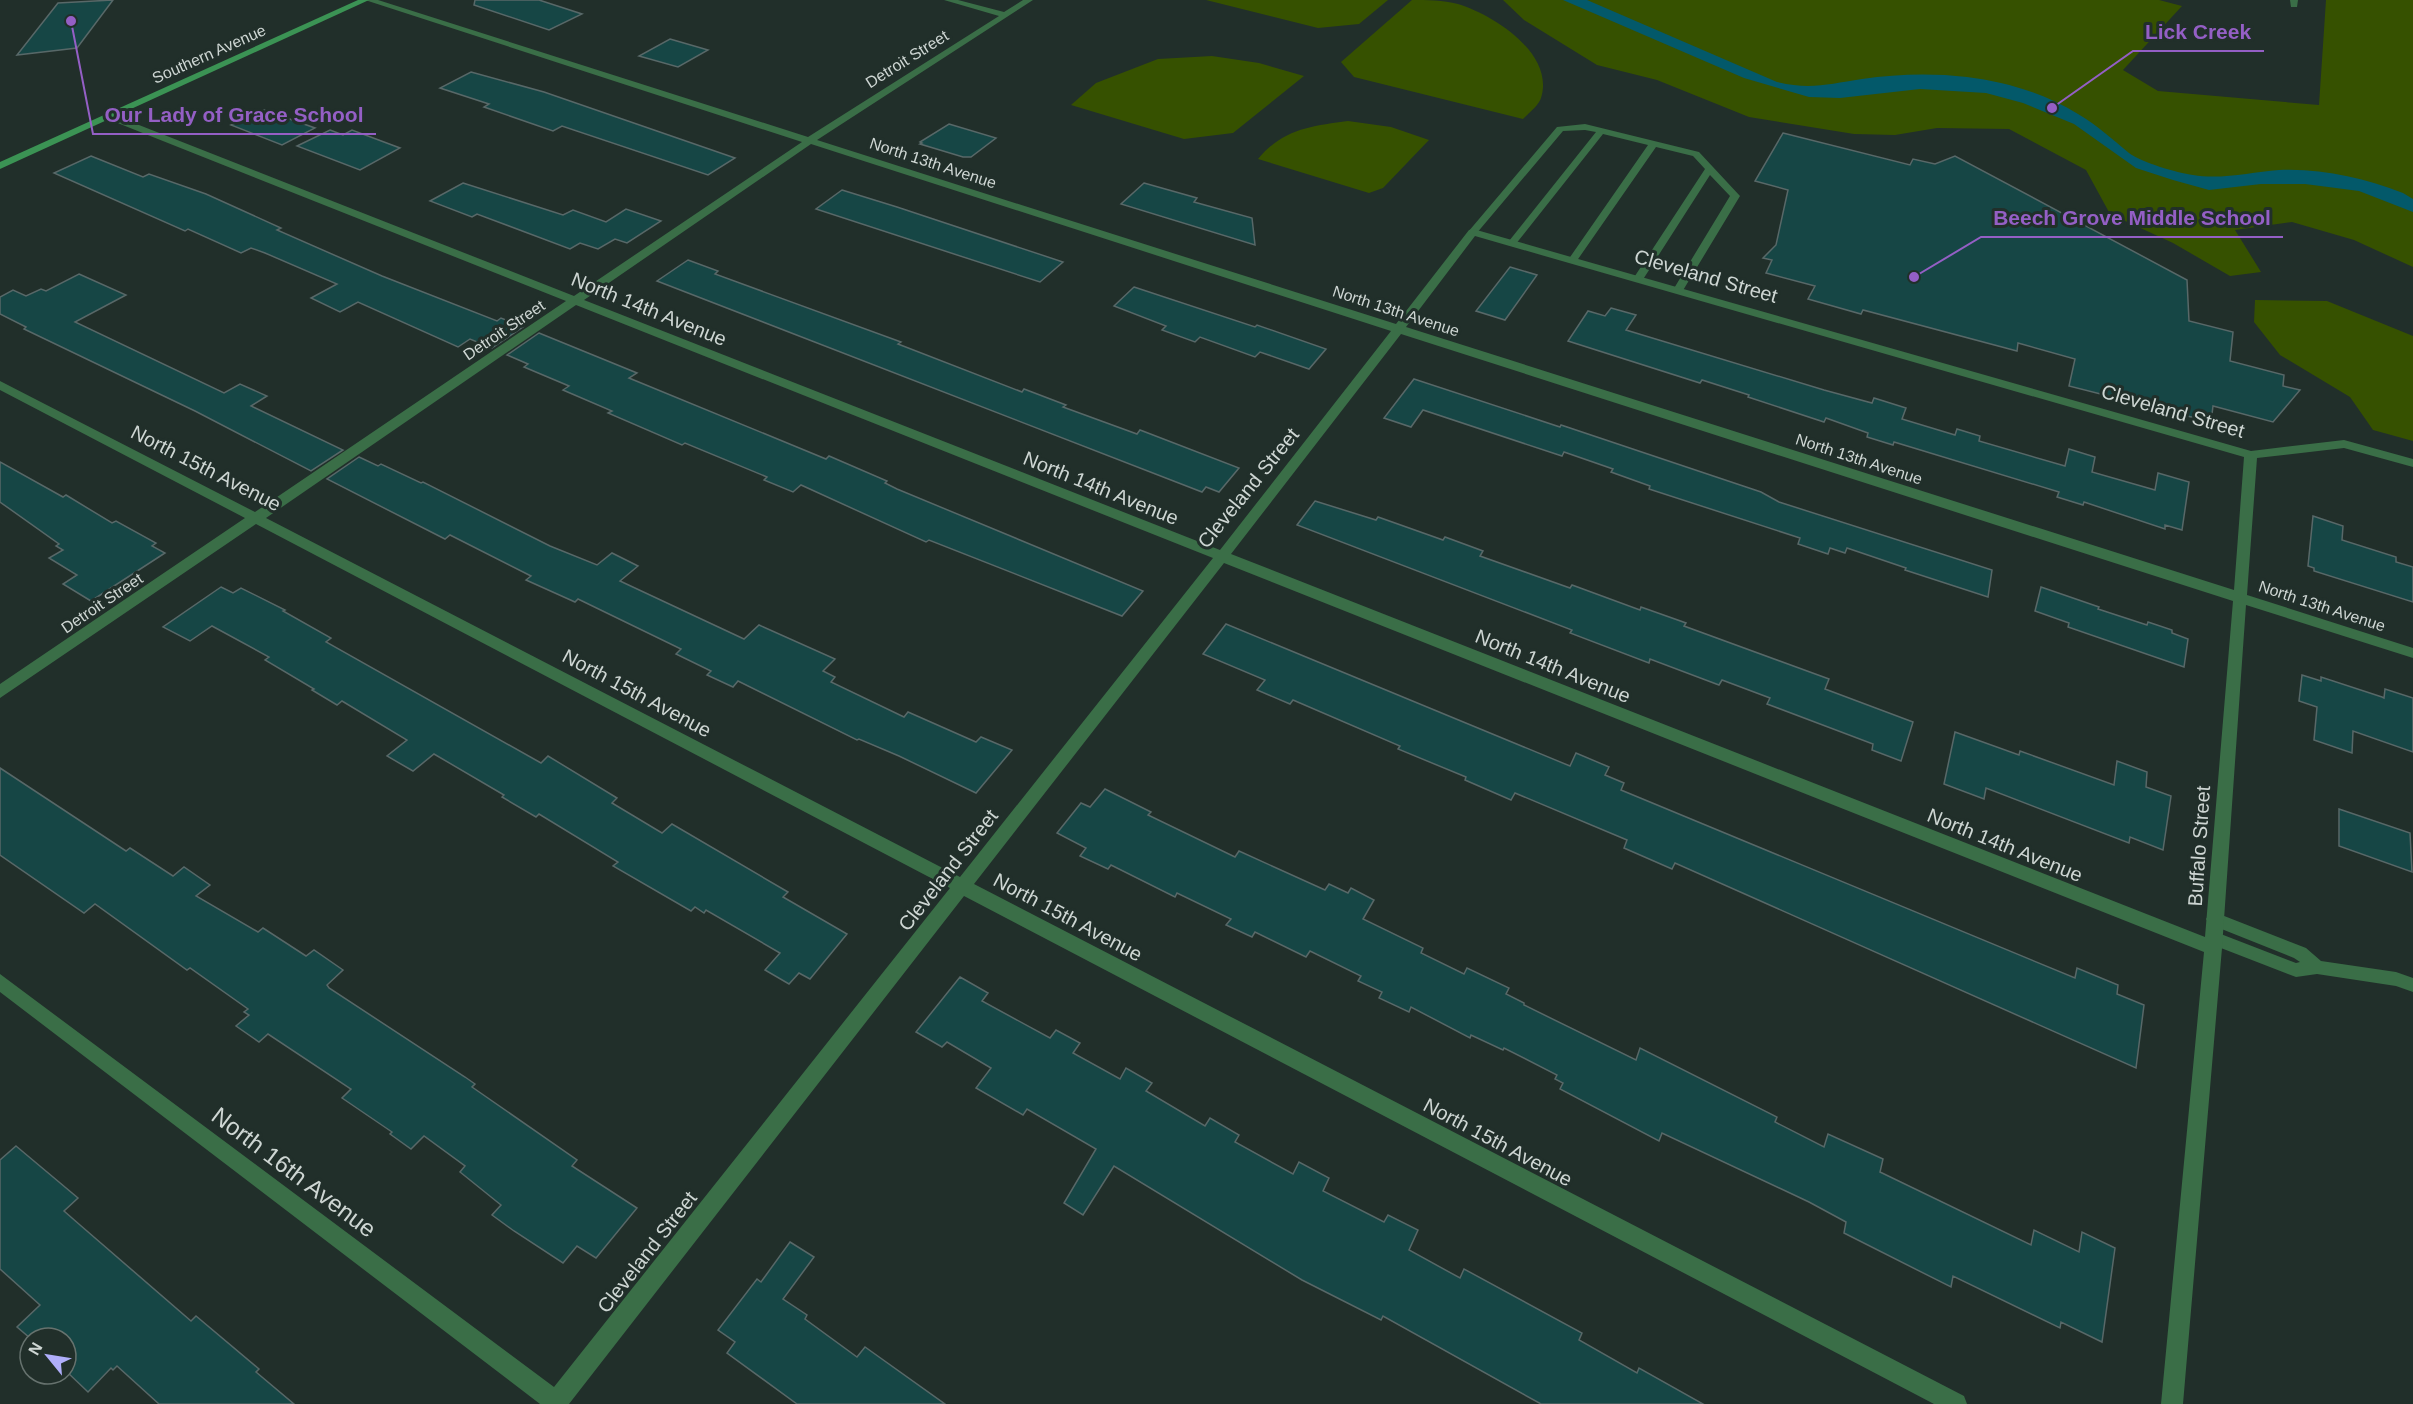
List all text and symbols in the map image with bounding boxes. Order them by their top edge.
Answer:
callout: Lick Creek [2133,12,2264,51]
text: Lick Creek [2145,20,2251,43]
street label: Southern Avenue [150,21,268,87]
street label: Detroit Street [863,27,952,91]
callout: Our Lady of Grace School [93,95,376,134]
text: Our Lady of Grace School [104,103,364,126]
street label: North 13th Avenue [867,134,999,192]
callout: Beech Grove Middle School [1981,198,2283,237]
text: Beech Grove Middle School [1993,206,2271,229]
street label: Cleveland Street [1632,245,1781,307]
street label: North 14th Avenue [568,268,730,350]
street label: North 13th Avenue [1330,282,1462,340]
street label: Detroit Street [460,296,548,363]
street label: Cleveland Street [2099,380,2248,442]
street label: North 15th Avenue [127,421,285,515]
street label: Cleveland Street [1193,423,1303,552]
street label: North 13th Avenue [1793,430,1925,488]
street label: North 14th Avenue [1020,447,1182,529]
street label: Detroit Street [58,569,146,636]
street label: North 13th Avenue [2256,577,2388,635]
street label: North 14th Avenue [1472,625,1634,707]
street label: North 15th Avenue [559,644,715,742]
street label: Buffalo Street [2184,785,2214,907]
street label: North 14th Avenue [1924,804,2086,886]
street label: Cleveland Street [894,805,1002,935]
street label: North 15th Avenue [990,868,1146,966]
street label: North 15th Avenue [1420,1093,1576,1191]
street label: North 16th Avenue [207,1102,381,1242]
street label: Cleveland Street [593,1187,701,1317]
north arrow [18,1326,78,1386]
text: N [25,1339,46,1358]

